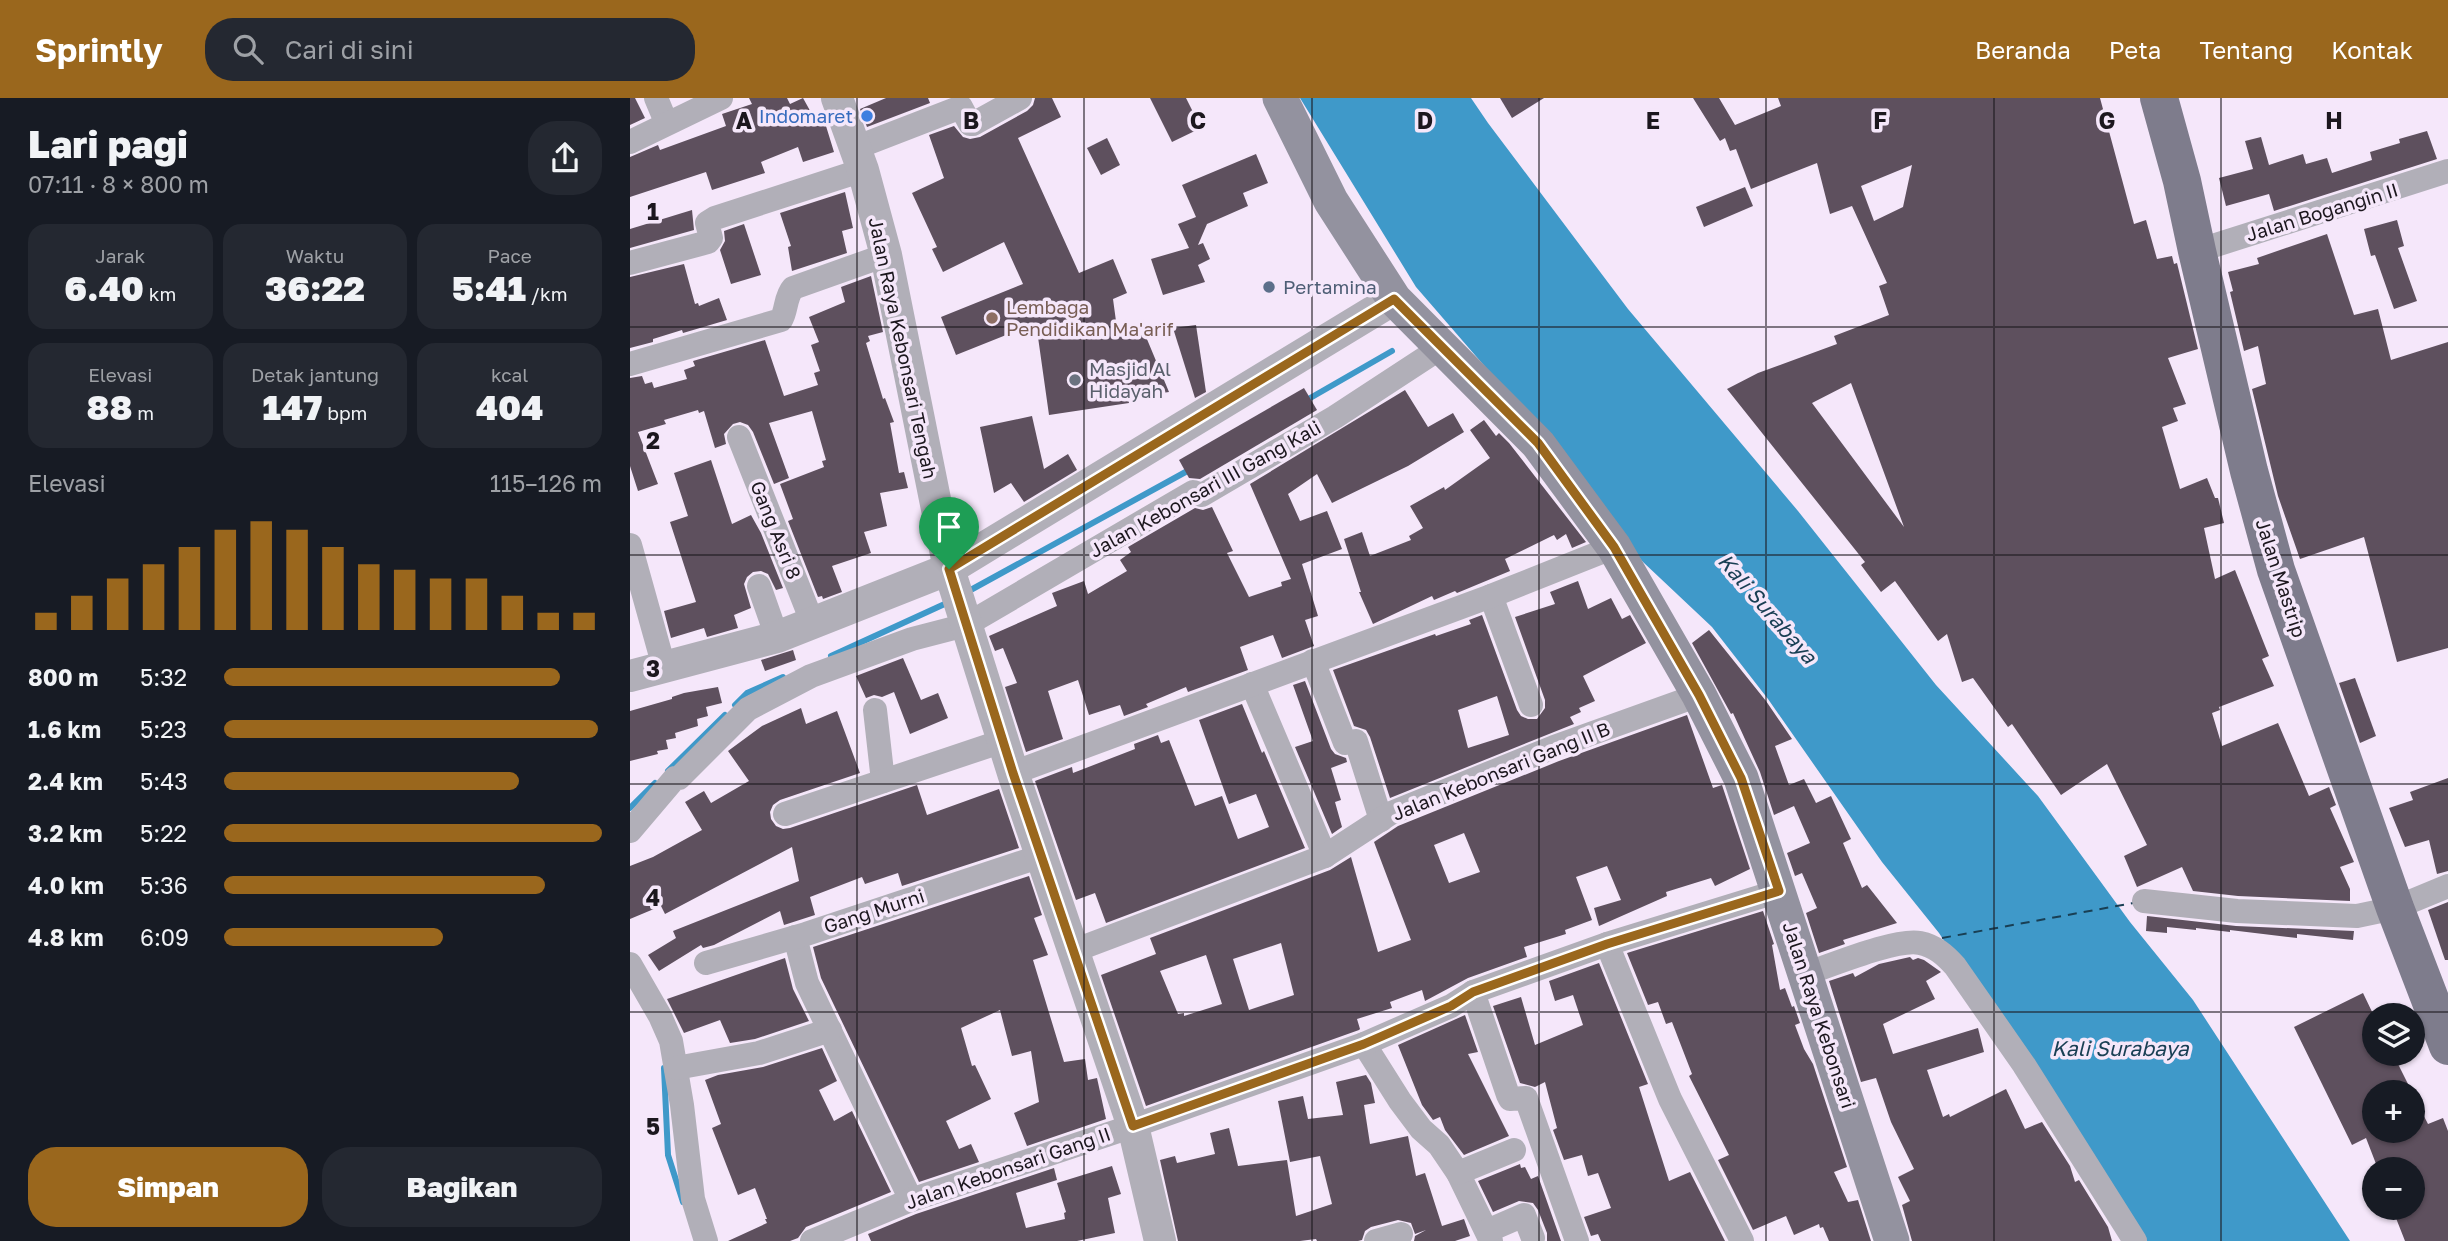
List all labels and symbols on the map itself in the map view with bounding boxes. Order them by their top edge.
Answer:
place label: Indomaret [759,104,853,127]
text: A [736,106,753,134]
text: B [963,106,979,134]
text: C [1190,106,1206,134]
text: D [1417,106,1433,134]
text: E [1646,106,1660,134]
text: F [1873,106,1887,134]
text: G [2099,106,2115,134]
text: H [2325,106,2343,134]
marker: Indomaret [859,108,875,124]
street label: Jalan Bogangin II [2243,177,2401,246]
text: 1 [647,197,659,225]
street label: Jalan Raya Kebonsari Tengah [865,215,942,481]
place label: Pertamina [1283,275,1377,298]
marker: Pertamina [1261,279,1277,295]
place label: Lembaga Pendidikan Ma'arif [1006,295,1174,340]
marker: Lembaga Pendidikan Ma'arif [984,310,1000,326]
place label: Masjid Al Hidayah [1089,357,1171,402]
marker: Masjid Al Hidayah [1067,372,1083,388]
street label: Jalan Kebonsari III Gang Kali [1085,415,1324,562]
text: 2 [646,426,660,454]
street label: Gang Asri 8 [746,477,807,582]
pin [919,497,979,569]
street label: Jalan Mastrip [2251,516,2311,640]
water label: Kali Surabaya [1713,548,1823,669]
text: 3 [646,654,660,682]
street label: Jalan Kebonsari Gang II B [1389,716,1613,825]
text: 4 [646,883,660,911]
street label: Gang Murni [821,883,927,938]
street label: Jalan Raya Kebonsari [1778,919,1861,1111]
water label: Kali Surabaya [2051,1035,2190,1061]
text: 5 [646,1112,660,1140]
street label: Jalan Kebonsari Gang II [902,1122,1113,1213]

